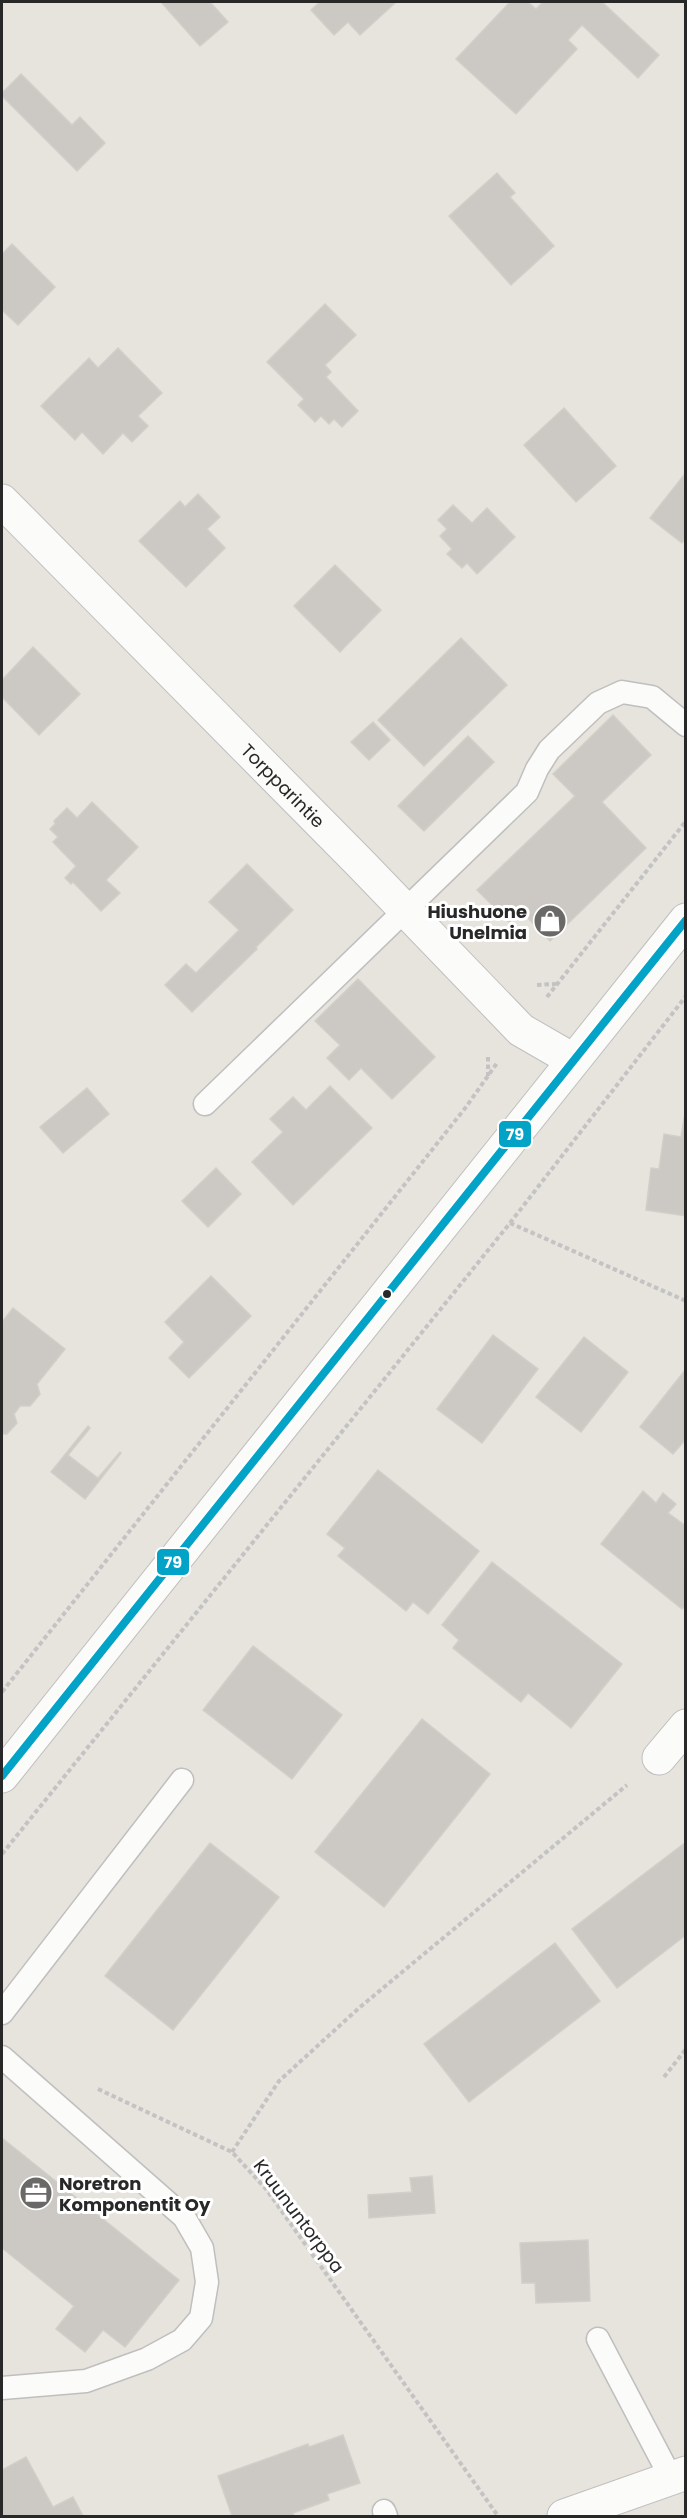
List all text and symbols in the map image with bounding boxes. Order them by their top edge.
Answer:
street label: Torpparintie [236,738,331,833]
place label: Hiushuone Unelmia [427,899,527,945]
shop icon: Hiushuone Unelmia [532,903,568,939]
line badge: 79 [498,1120,532,1148]
text: 79 [506,1123,524,1146]
unlabelled marker [381,1288,393,1300]
line badge: 79 [156,1548,190,1576]
text: 79 [164,1551,182,1574]
street label: Kruununtorppa [248,2154,350,2278]
place label: Noretron Komponentit Oy [59,2171,211,2217]
office icon: Noretron Komponentit Oy [18,2175,54,2211]

